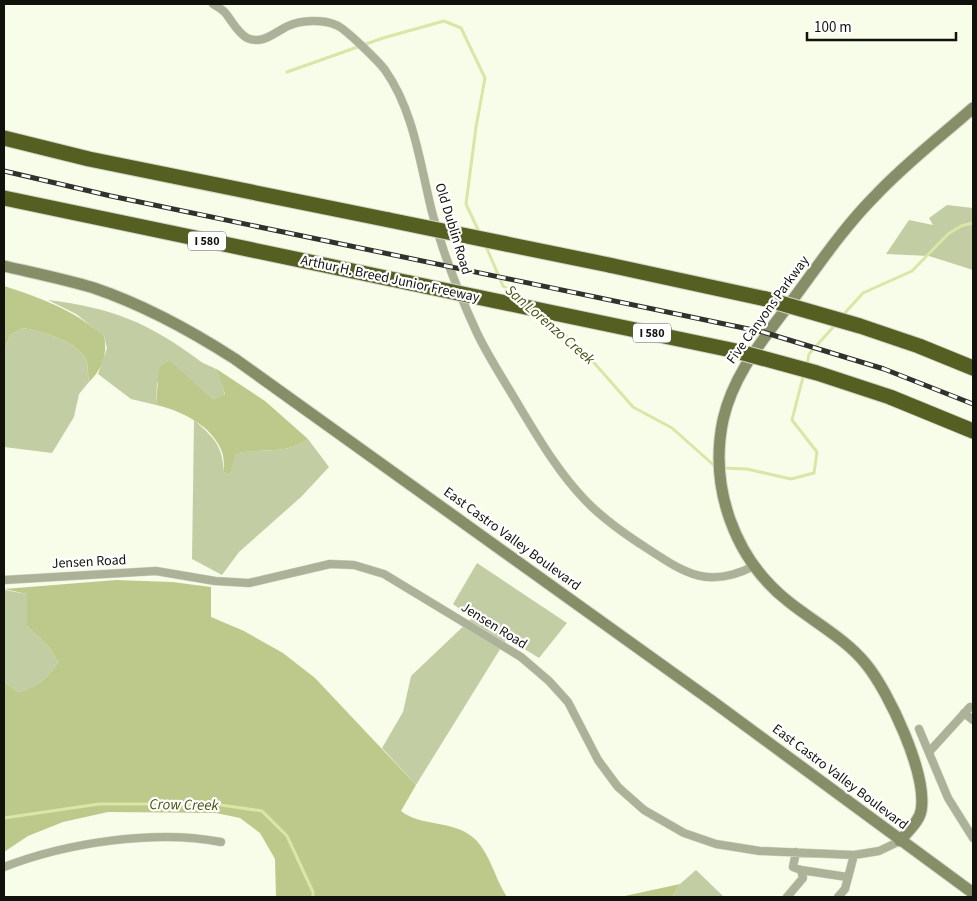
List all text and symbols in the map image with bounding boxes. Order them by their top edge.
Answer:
scale bar [807,10,956,42]
text: 100 m [814,17,852,38]
street label: Old Dublin Road [430,181,476,277]
road number: I 580 [188,232,226,250]
street label: Arthur H. Breed Junior Freeway [299,250,482,308]
street label: Five Canyons Parkway [722,251,814,368]
water label: San Lorenzo Creek [501,280,600,370]
road number: I 580 [633,323,671,342]
street label: East Castro Valley Boulevard [439,482,585,596]
street label: Jensen Road [51,550,127,574]
street label: Jensen Road [457,598,531,654]
street label: East Castro Valley Boulevard [768,719,912,835]
water label: Crow Creek [149,794,220,816]

